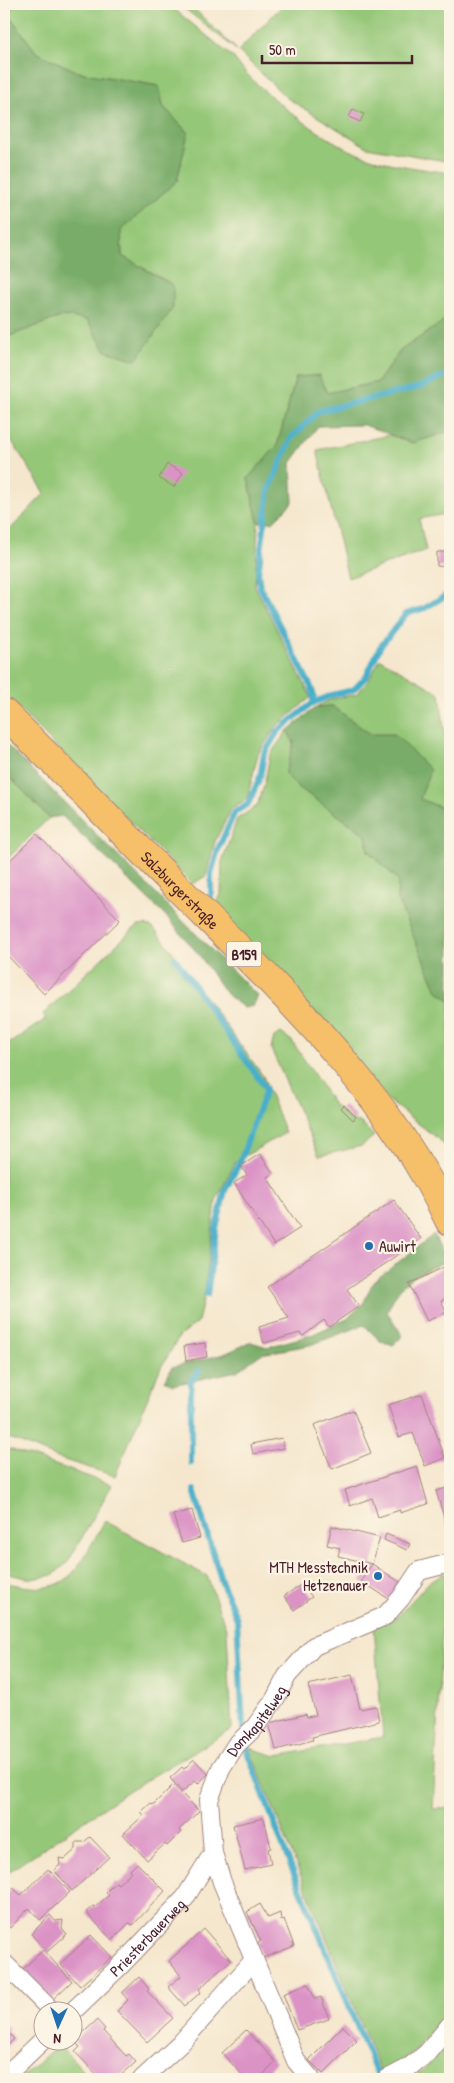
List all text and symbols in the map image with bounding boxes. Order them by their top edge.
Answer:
scale bar [262,32,412,64]
text: 50 m [269,39,296,60]
street label: Salzburgerstraße [136,846,225,935]
road number: B159 [226,942,262,966]
place label: Auwirt [379,1235,416,1257]
marker: Auwirt [363,1240,375,1252]
place label: MTH Messtechnik Hetzenauer [269,1556,368,1596]
marker: MTH Messtechnik Hetzenauer [372,1570,384,1582]
street label: Domkapitelweg [221,1682,291,1760]
street label: Priesterbauerweg [105,1893,190,1981]
north arrow [32,2000,82,2050]
text: N [53,2030,62,2049]

